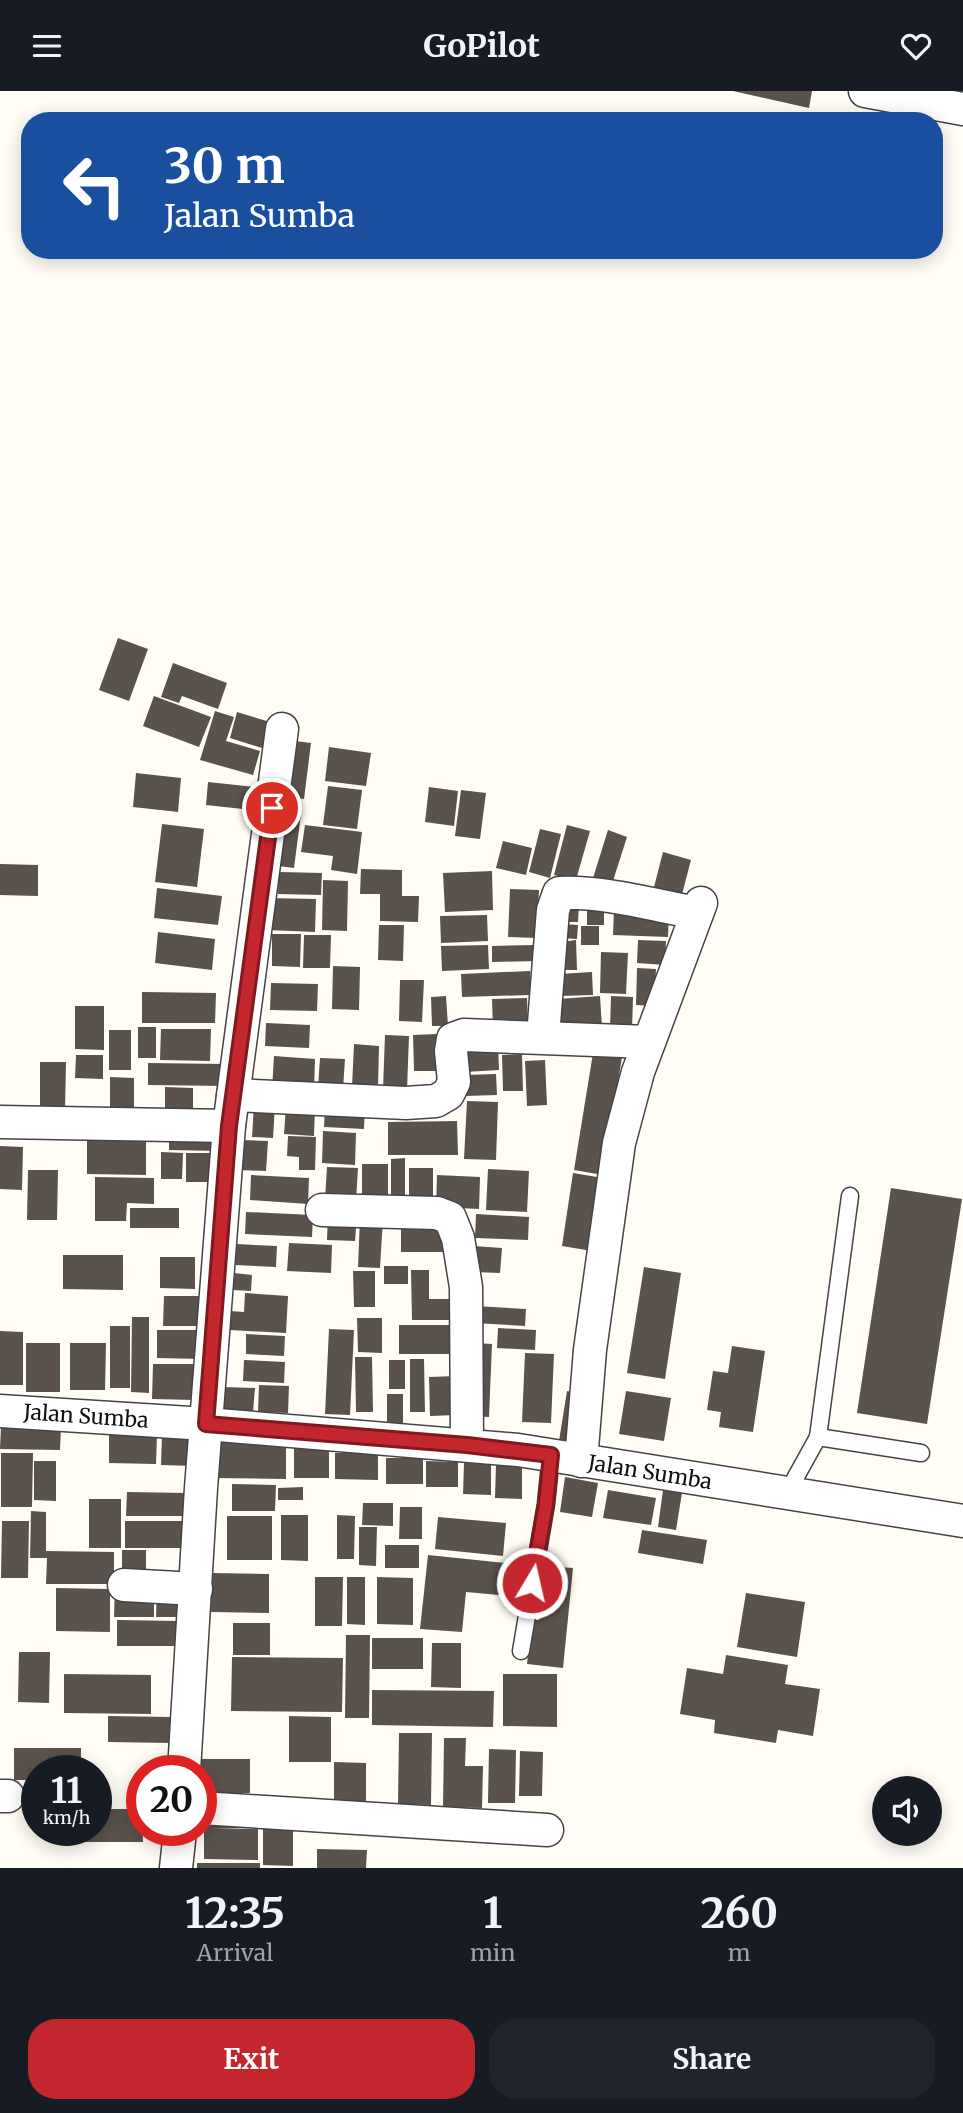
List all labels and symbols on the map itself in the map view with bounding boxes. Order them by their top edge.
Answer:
pin [242,778,302,838]
street label: Jalan Sumba [22,1398,149,1434]
street label: Jalan Sumba [585,1449,714,1495]
position arrow [495,1546,569,1620]
speed limit sign: 20 [126,1755,217,1846]

